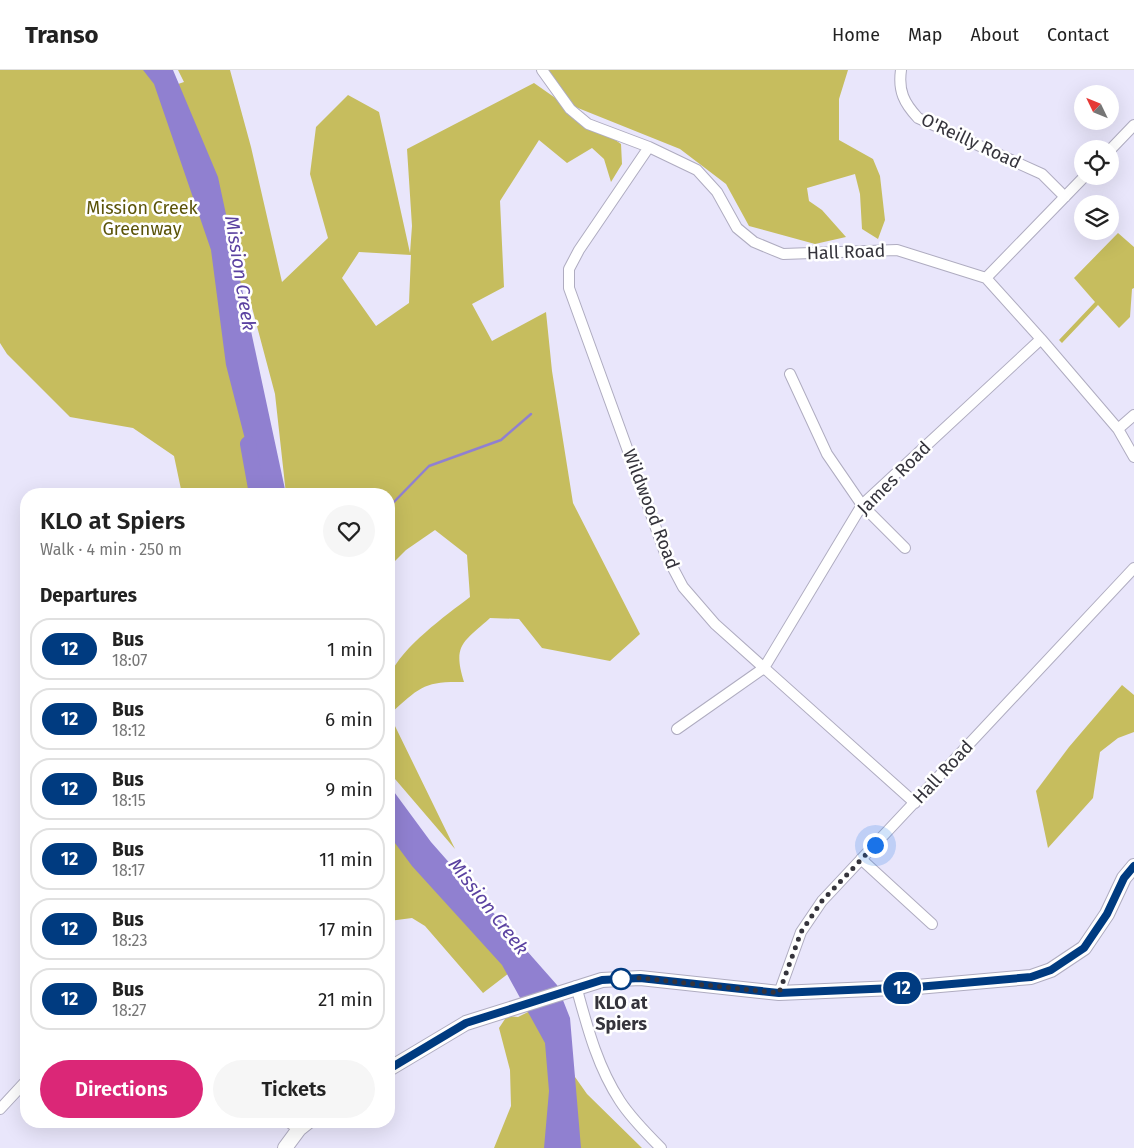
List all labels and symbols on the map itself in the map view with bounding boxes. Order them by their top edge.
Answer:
north arrow [1074,85,1119,130]
street label: O'Reilly Road [918,108,1024,174]
park label: Mission Creek Greenway [86,197,199,240]
water label: Mission Creek [220,214,261,332]
street label: Hall Road [806,240,886,264]
street label: James Road [853,437,935,519]
street label: Wildwood Road [618,446,684,572]
street label: Hall Road [908,736,978,808]
your location [863,833,888,858]
water label: Mission Creek [444,853,533,959]
marker: KLO at Spiers [610,968,632,990]
line badge: 12 [880,972,924,1004]
place label: KLO at Spiers [594,992,649,1035]

